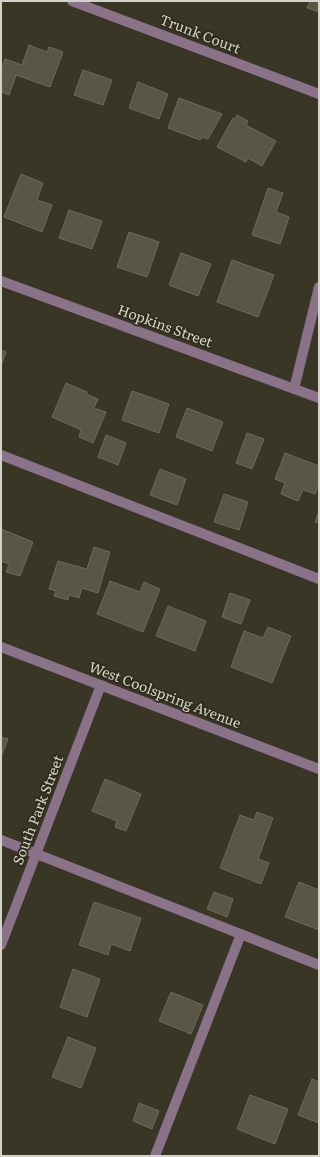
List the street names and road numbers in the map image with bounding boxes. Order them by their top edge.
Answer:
street label: Trunk Court [157,8,244,58]
street label: Hopkins Street [115,299,216,352]
street label: West Coolspring Avenue [86,656,244,732]
street label: South Park Street [7,751,67,867]

